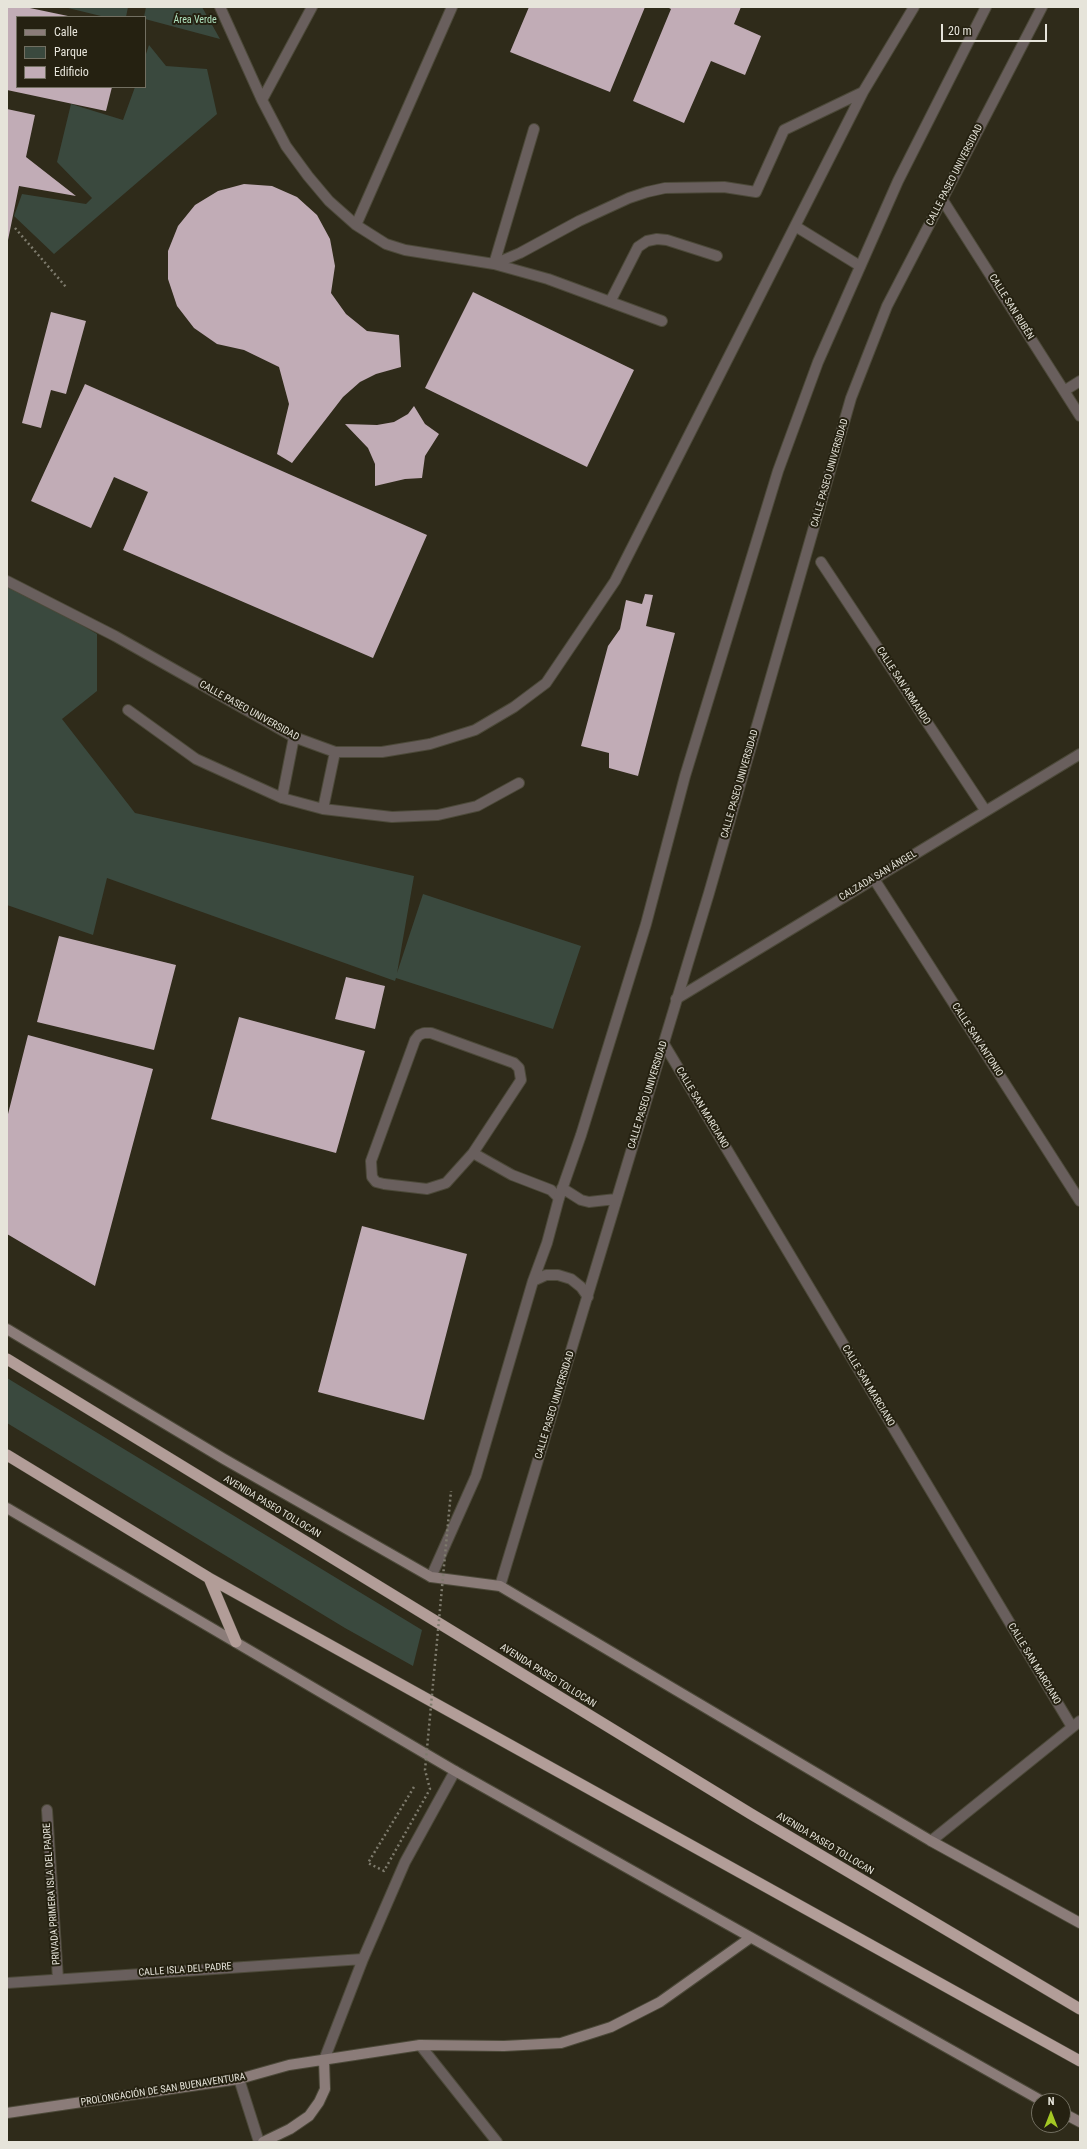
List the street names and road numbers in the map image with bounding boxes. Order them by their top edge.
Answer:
street label: CALLE PASEO UNIVERSIDAD [924,122,986,228]
street label: CALLE SAN RUBÉN [986,272,1036,342]
street label: CALLE PASEO UNIVERSIDAD [809,417,851,529]
street label: CALLE SAN ARMANDO [873,645,933,727]
street label: CALLE PASEO UNIVERSIDAD [197,679,301,743]
street label: CALLE PASEO UNIVERSIDAD [719,728,761,840]
street label: CALZADA SAN ÁNGEL [837,848,919,904]
street label: CALLE SAN ANTONIO [949,1001,1005,1079]
street label: CALLE PASEO UNIVERSIDAD [626,1040,670,1150]
street label: CALLE SAN MARCIANO [673,1065,731,1151]
street label: CALLE SAN MARCIANO [839,1343,897,1429]
street label: CALLE PASEO UNIVERSIDAD [533,1350,577,1460]
street label: AVENIDA PASEO TOLLOCAN [221,1473,323,1541]
street label: CALLE SAN MARCIANO [1005,1621,1063,1707]
street label: AVENIDA PASEO TOLLOCAN [498,1641,598,1711]
street label: AVENIDA PASEO TOLLOCAN [774,1810,876,1878]
street label: PRIVADA PRIMERA ISLA DEL PADRE [41,1823,63,1965]
street label: CALLE ISLA DEL PADRE [138,1961,232,1979]
street label: PROLONGACIÓN DE SAN BUENAVENTURA [80,2071,246,2109]

